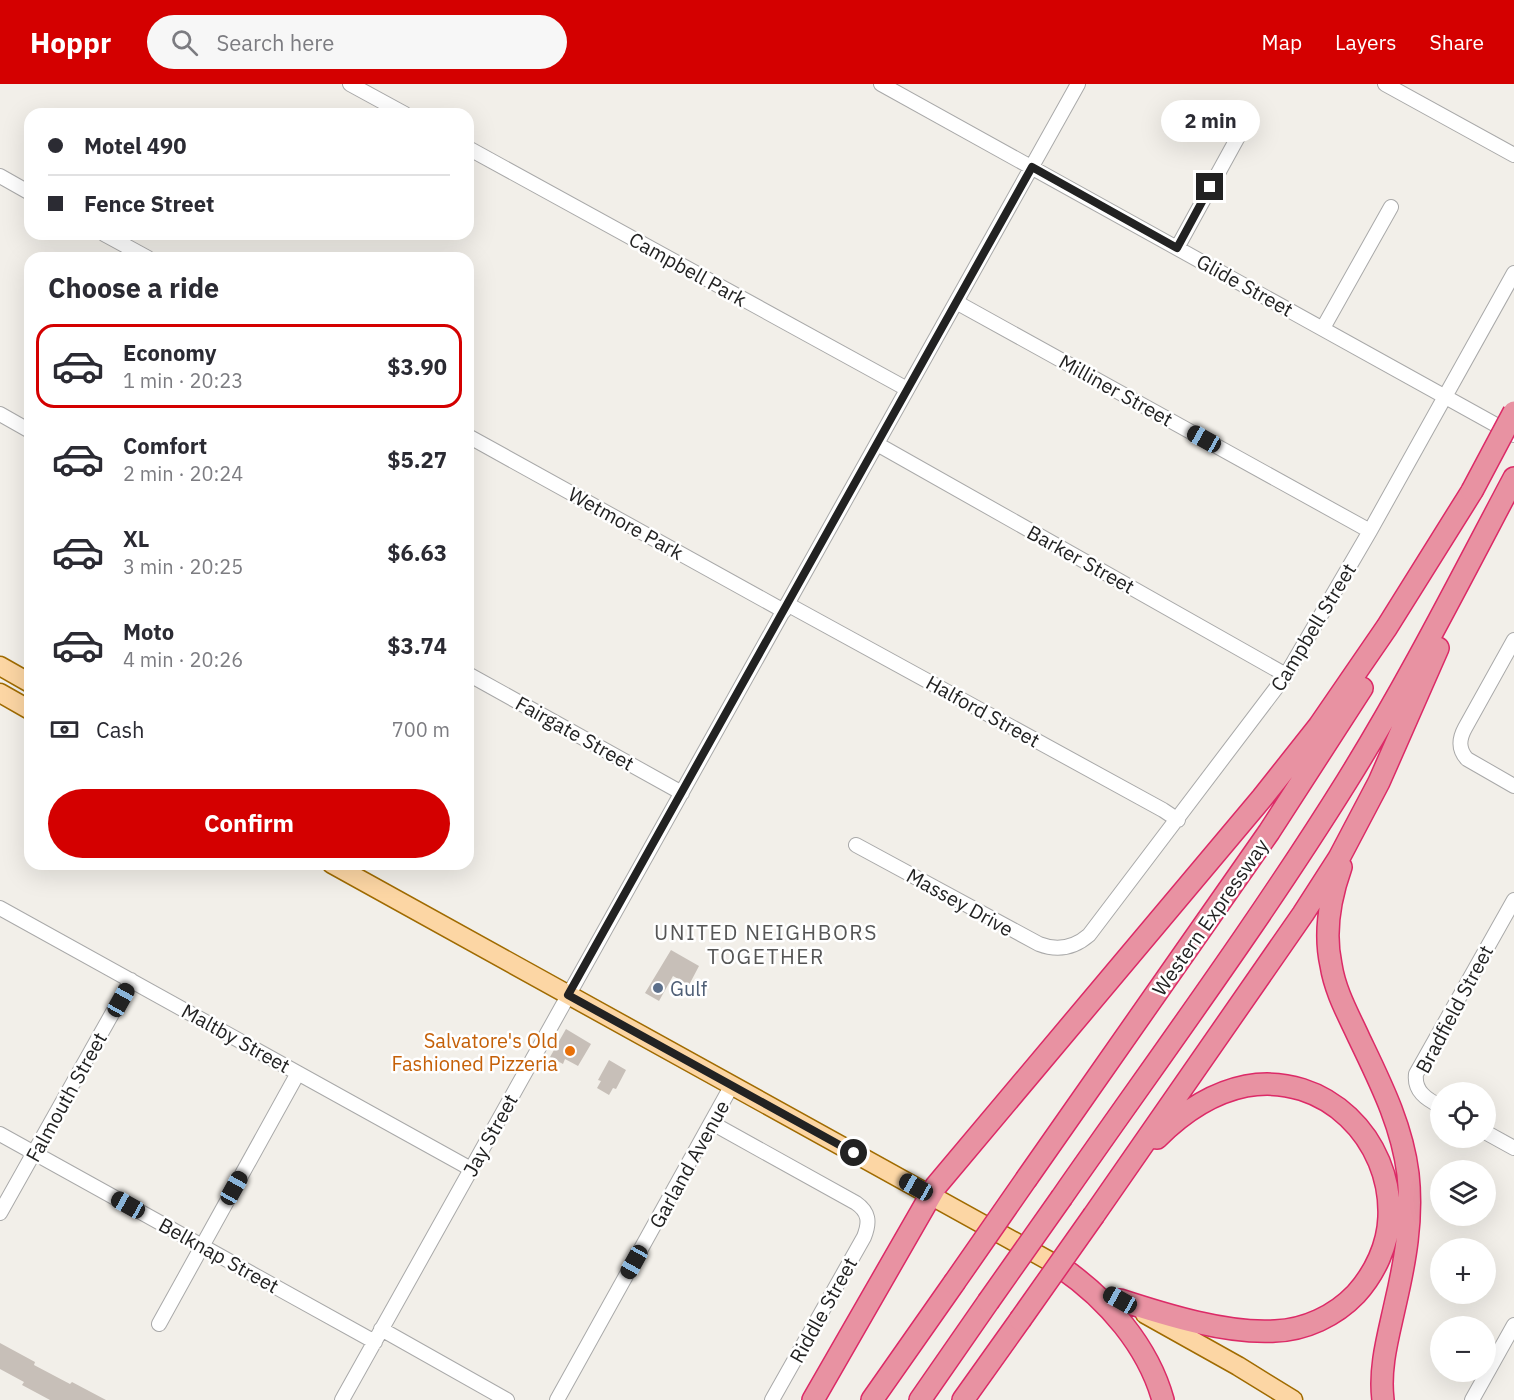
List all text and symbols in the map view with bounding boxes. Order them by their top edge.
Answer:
search box [147,15,567,69]
text: Hoppr [30,24,111,61]
icon: search [168,26,201,59]
text: Search here [216,28,334,57]
text: Map [1262,28,1302,56]
text: Layers [1335,28,1397,56]
text: Share [1430,28,1484,56]
callout: 2 min [1160,100,1260,142]
text: 2 min [1184,107,1237,134]
text: Motel 490 [84,131,186,160]
route end [1196,173,1223,200]
text: Fence Street [84,189,214,218]
street label: Campbell Park [624,226,752,313]
street label: Glide Street [1192,247,1298,323]
text: Choose a ride [48,270,219,305]
text: Economy [123,338,217,367]
icon: car [51,339,105,393]
street label: Milliner Street [1054,348,1178,432]
text: $3.90 [387,352,447,381]
text: 1 min · 20:23 [123,367,243,394]
car [1184,422,1224,456]
text: Comfort [123,431,207,460]
icon: car [51,432,105,486]
text: $5.27 [387,445,447,474]
text: 2 min · 20:24 [123,460,243,487]
street label: Wetmore Park [564,480,689,566]
street label: Barker Street [1022,518,1140,600]
text: XL [123,524,149,553]
icon: car [51,525,105,579]
text: $6.63 [387,538,447,567]
text: 3 min · 20:25 [123,553,243,580]
street label: Campbell Street [1264,558,1362,696]
text: Moto [123,617,174,646]
icon: car [51,618,105,672]
text: $3.74 [387,631,447,660]
text: 4 min · 20:26 [123,646,243,673]
street label: Halford Street [921,669,1045,753]
street label: Fairgate Street [511,689,639,777]
icon: cash [48,713,81,746]
text: Cash [96,715,145,744]
text: 700 m [392,716,450,743]
button: Confirm [48,789,450,858]
street label: Western Expressway [1146,833,1274,1001]
street label: Massey Drive [902,862,1018,942]
district label: UNITED NEIGHBORS TOGETHER [654,918,878,970]
street label: Bradfield Street [1409,940,1499,1078]
place label: Gulf [670,975,708,1002]
car [104,980,138,1020]
marker: Gulf [651,981,665,995]
street label: Maltby Street [177,997,295,1079]
street label: Falmouth Street [19,1027,113,1167]
place label: Salvatore's Old Fashioned Pizzeria [392,1027,558,1077]
marker: Salvatore's Old Fashioned Pizzeria [563,1044,577,1058]
map controls [1430,1082,1496,1382]
button: locate [1430,1082,1496,1148]
street label: Jay Street [456,1089,524,1181]
street label: Garland Avenue [643,1095,735,1233]
route start [840,1139,867,1166]
button: layers [1430,1160,1496,1226]
car [217,1168,251,1208]
car [896,1170,936,1204]
car [108,1188,148,1222]
street label: Belknap Street [154,1211,284,1299]
button: + [1430,1238,1496,1304]
car [617,1242,651,1282]
street label: Riddle Street [783,1252,863,1368]
car [1100,1283,1140,1317]
button: − [1430,1316,1496,1382]

